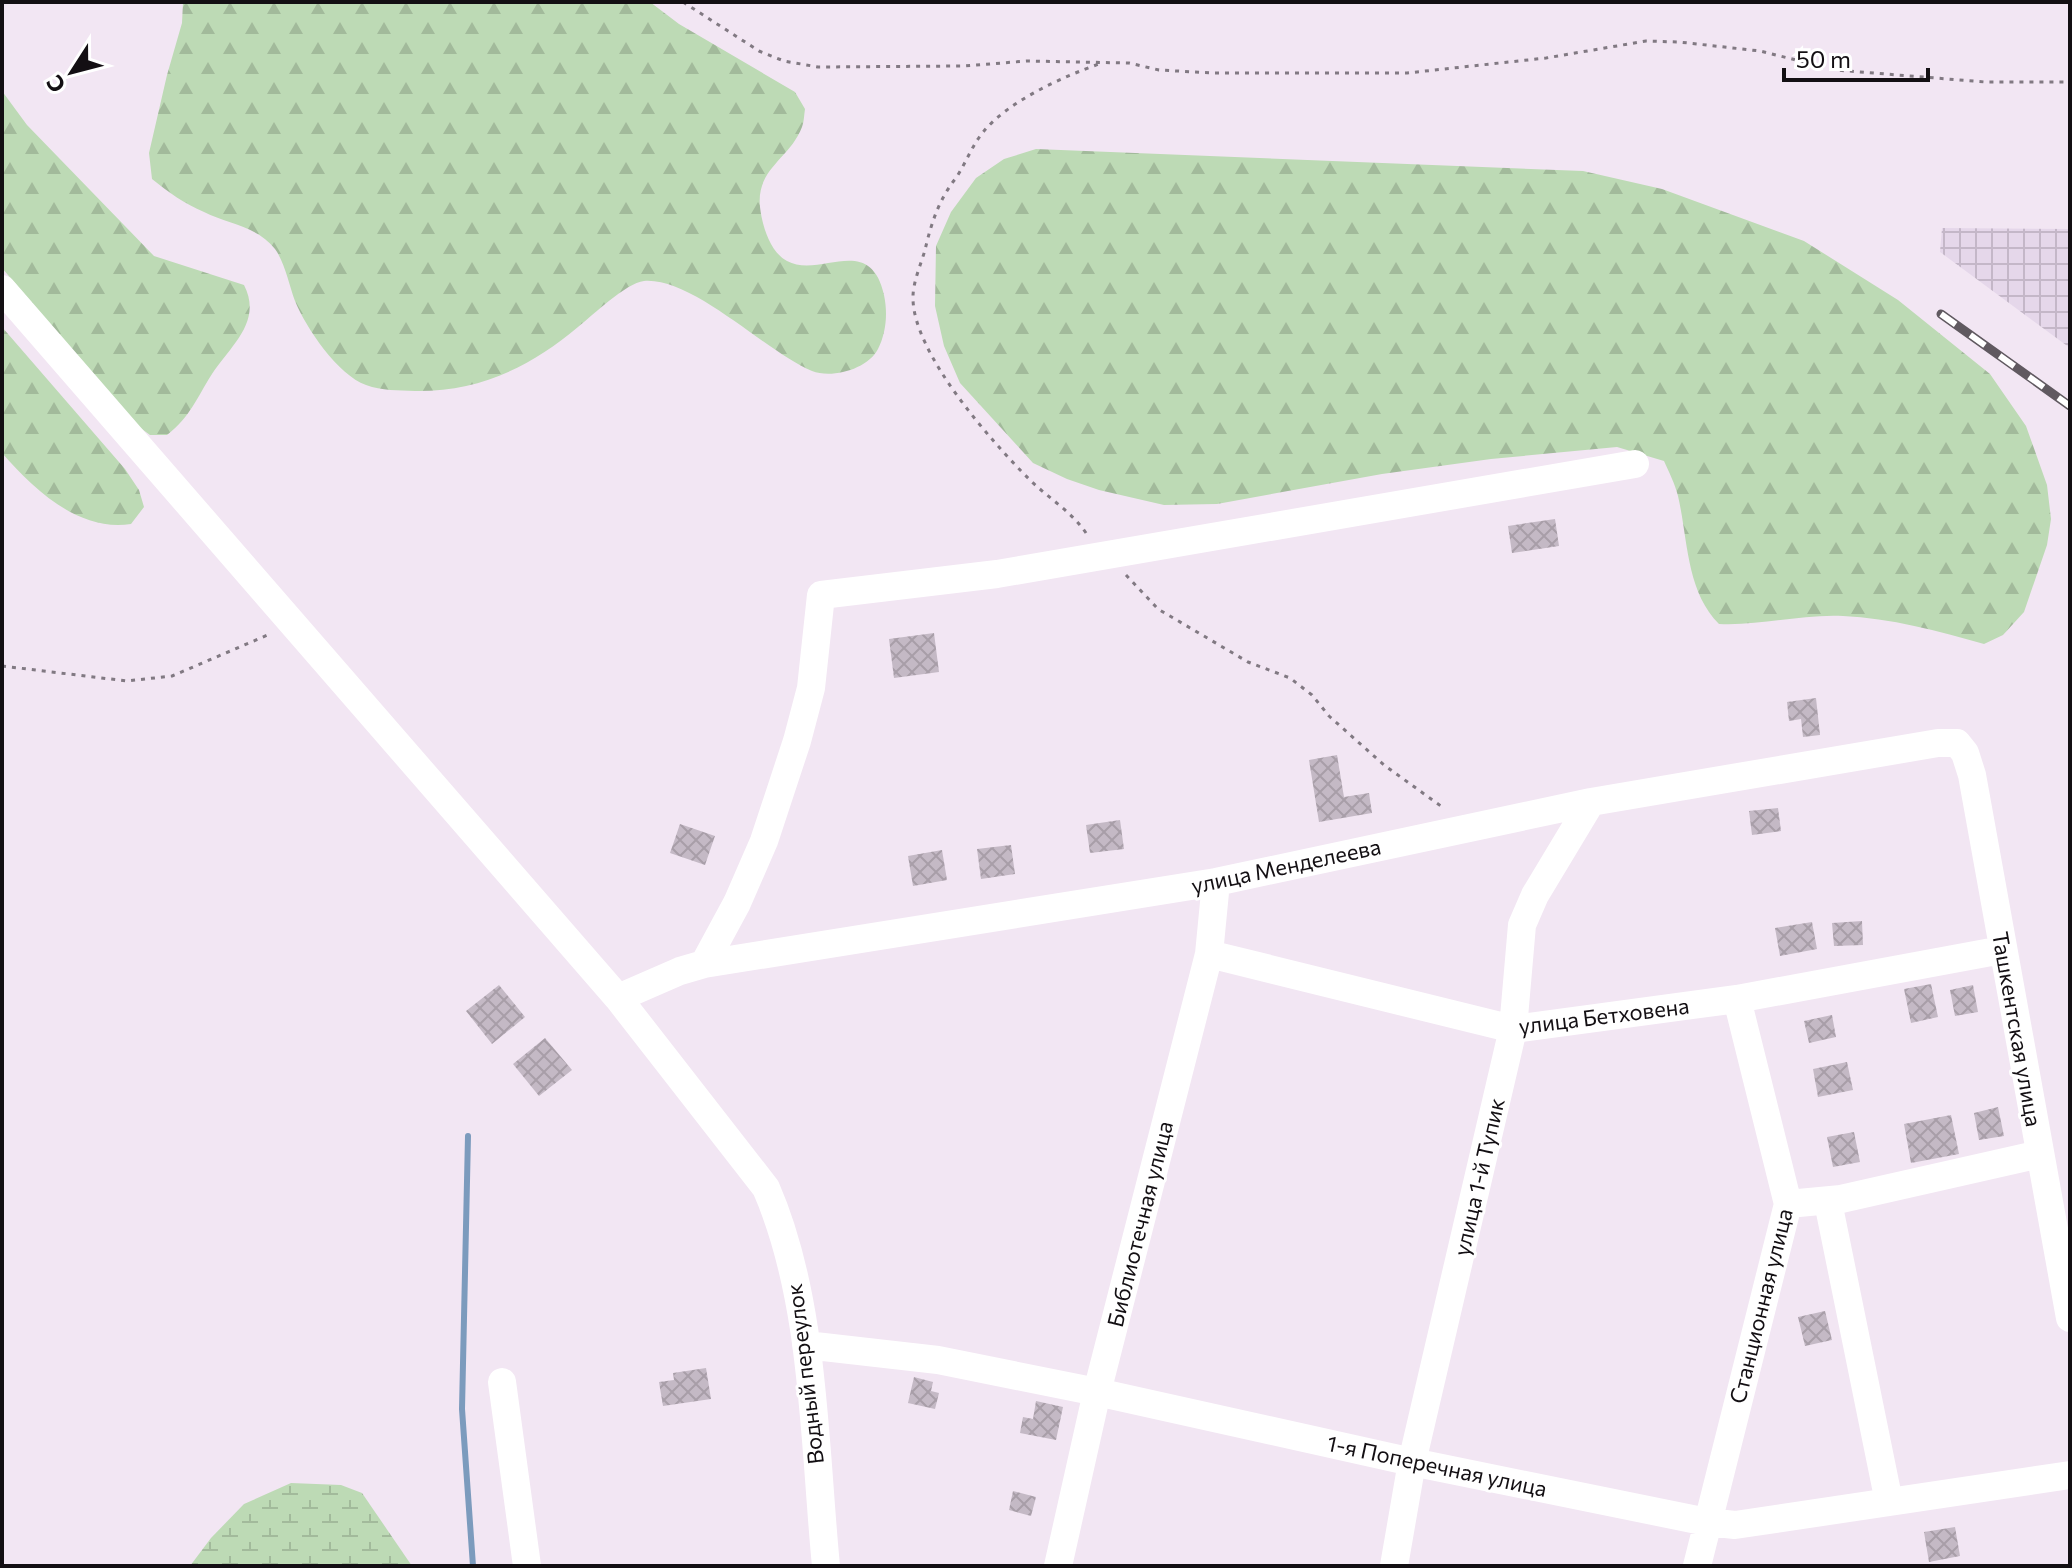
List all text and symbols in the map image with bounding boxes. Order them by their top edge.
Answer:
north arrow [32,32,112,112]
scale bar [1784,32,1928,82]
text: 50 m [1796,44,1851,73]
text: С [40,70,71,98]
street label: улица Менделеева [1189,832,1383,899]
street label: Ташкентская улица [1987,929,2048,1128]
street label: улица Бетховена [1517,992,1691,1039]
street label: улица 1-й Тупик [1447,1095,1510,1258]
street label: Библиотечная улица [1101,1118,1178,1330]
street label: Станционная улица [1723,1206,1798,1406]
street label: Водный переулок [780,1282,829,1466]
street label: 1-я Поперечная улица [1325,1429,1550,1502]

